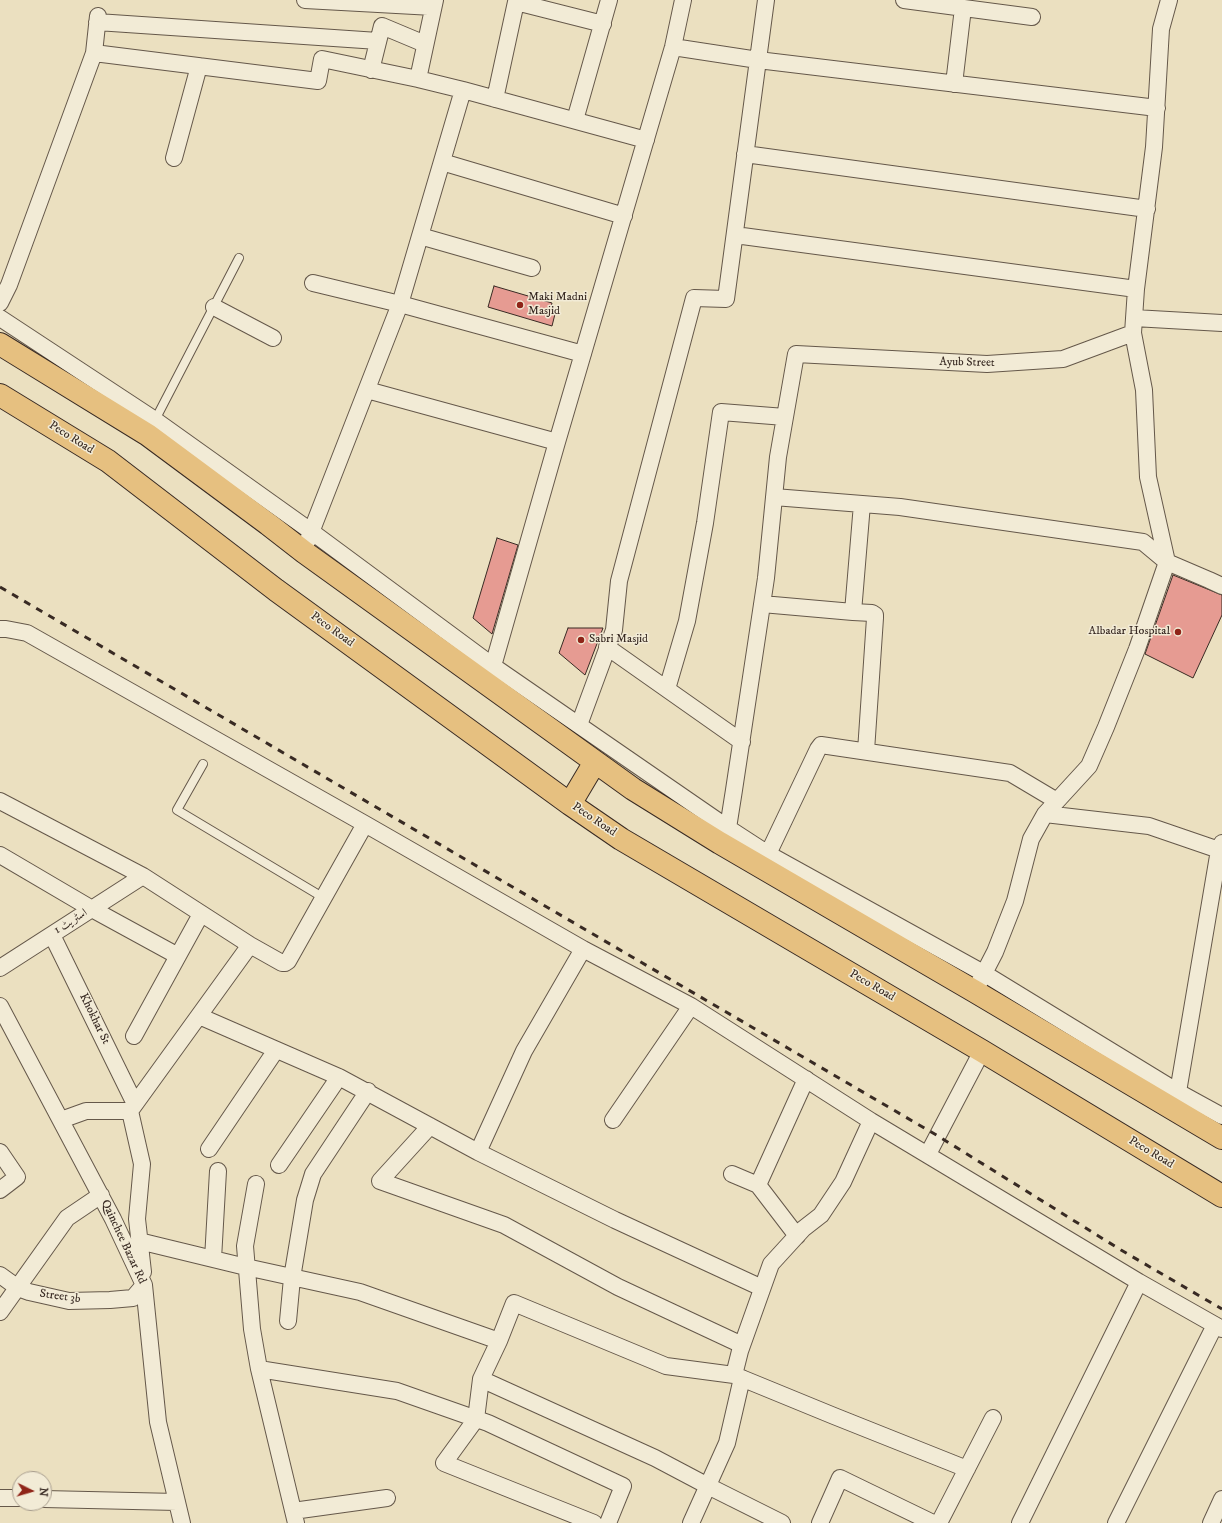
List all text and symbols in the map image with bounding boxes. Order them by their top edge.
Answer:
place label: Maki Madni Masjid [528,291,587,319]
marker: Maki Madni Masjid [515,300,525,310]
street label: Ayub Street [939,355,995,371]
street label: Peco Road [46,419,96,457]
street label: Peco Road [307,609,357,651]
place label: Albadar Hospital [1089,625,1170,639]
marker: Albadar Hospital [1173,627,1183,637]
place label: Sabri Masjid [589,633,648,647]
marker: Sabri Masjid [576,635,586,645]
street label: Peco Road [569,800,619,840]
street label: اسٹریٹ 1 [52,906,90,938]
street label: Peco Road [847,967,897,1005]
street label: Khokhar St [75,991,113,1047]
street label: Peco Road [1126,1134,1176,1172]
street label: Qainchee Bazar Rd [97,1198,149,1286]
street label: Street 3b [39,1287,81,1307]
north arrow [12,1471,52,1511]
text: N [36,1487,50,1497]

